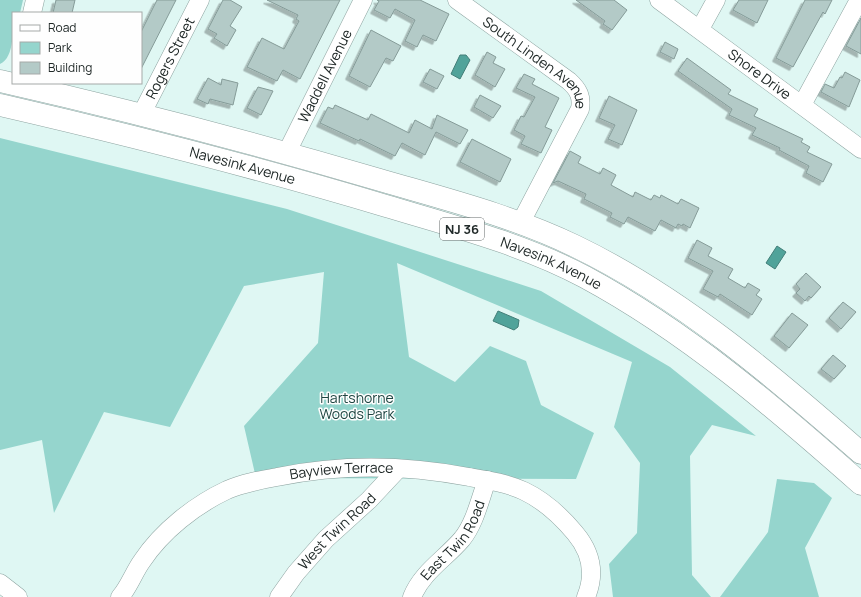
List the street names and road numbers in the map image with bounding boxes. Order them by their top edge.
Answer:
street label: South Linden Avenue [479,12,591,110]
street label: Rogers Street [141,13,199,102]
street label: Waddell Avenue [293,26,356,126]
street label: Shore Drive [724,44,795,103]
street label: Navesink Avenue [188,142,298,188]
road number: NJ 36 [440,218,484,240]
street label: Navesink Avenue [498,232,605,293]
street label: Bayview Terrace [288,458,394,483]
street label: West Twin Road [293,489,380,573]
street label: East Twin Road [416,497,489,584]

